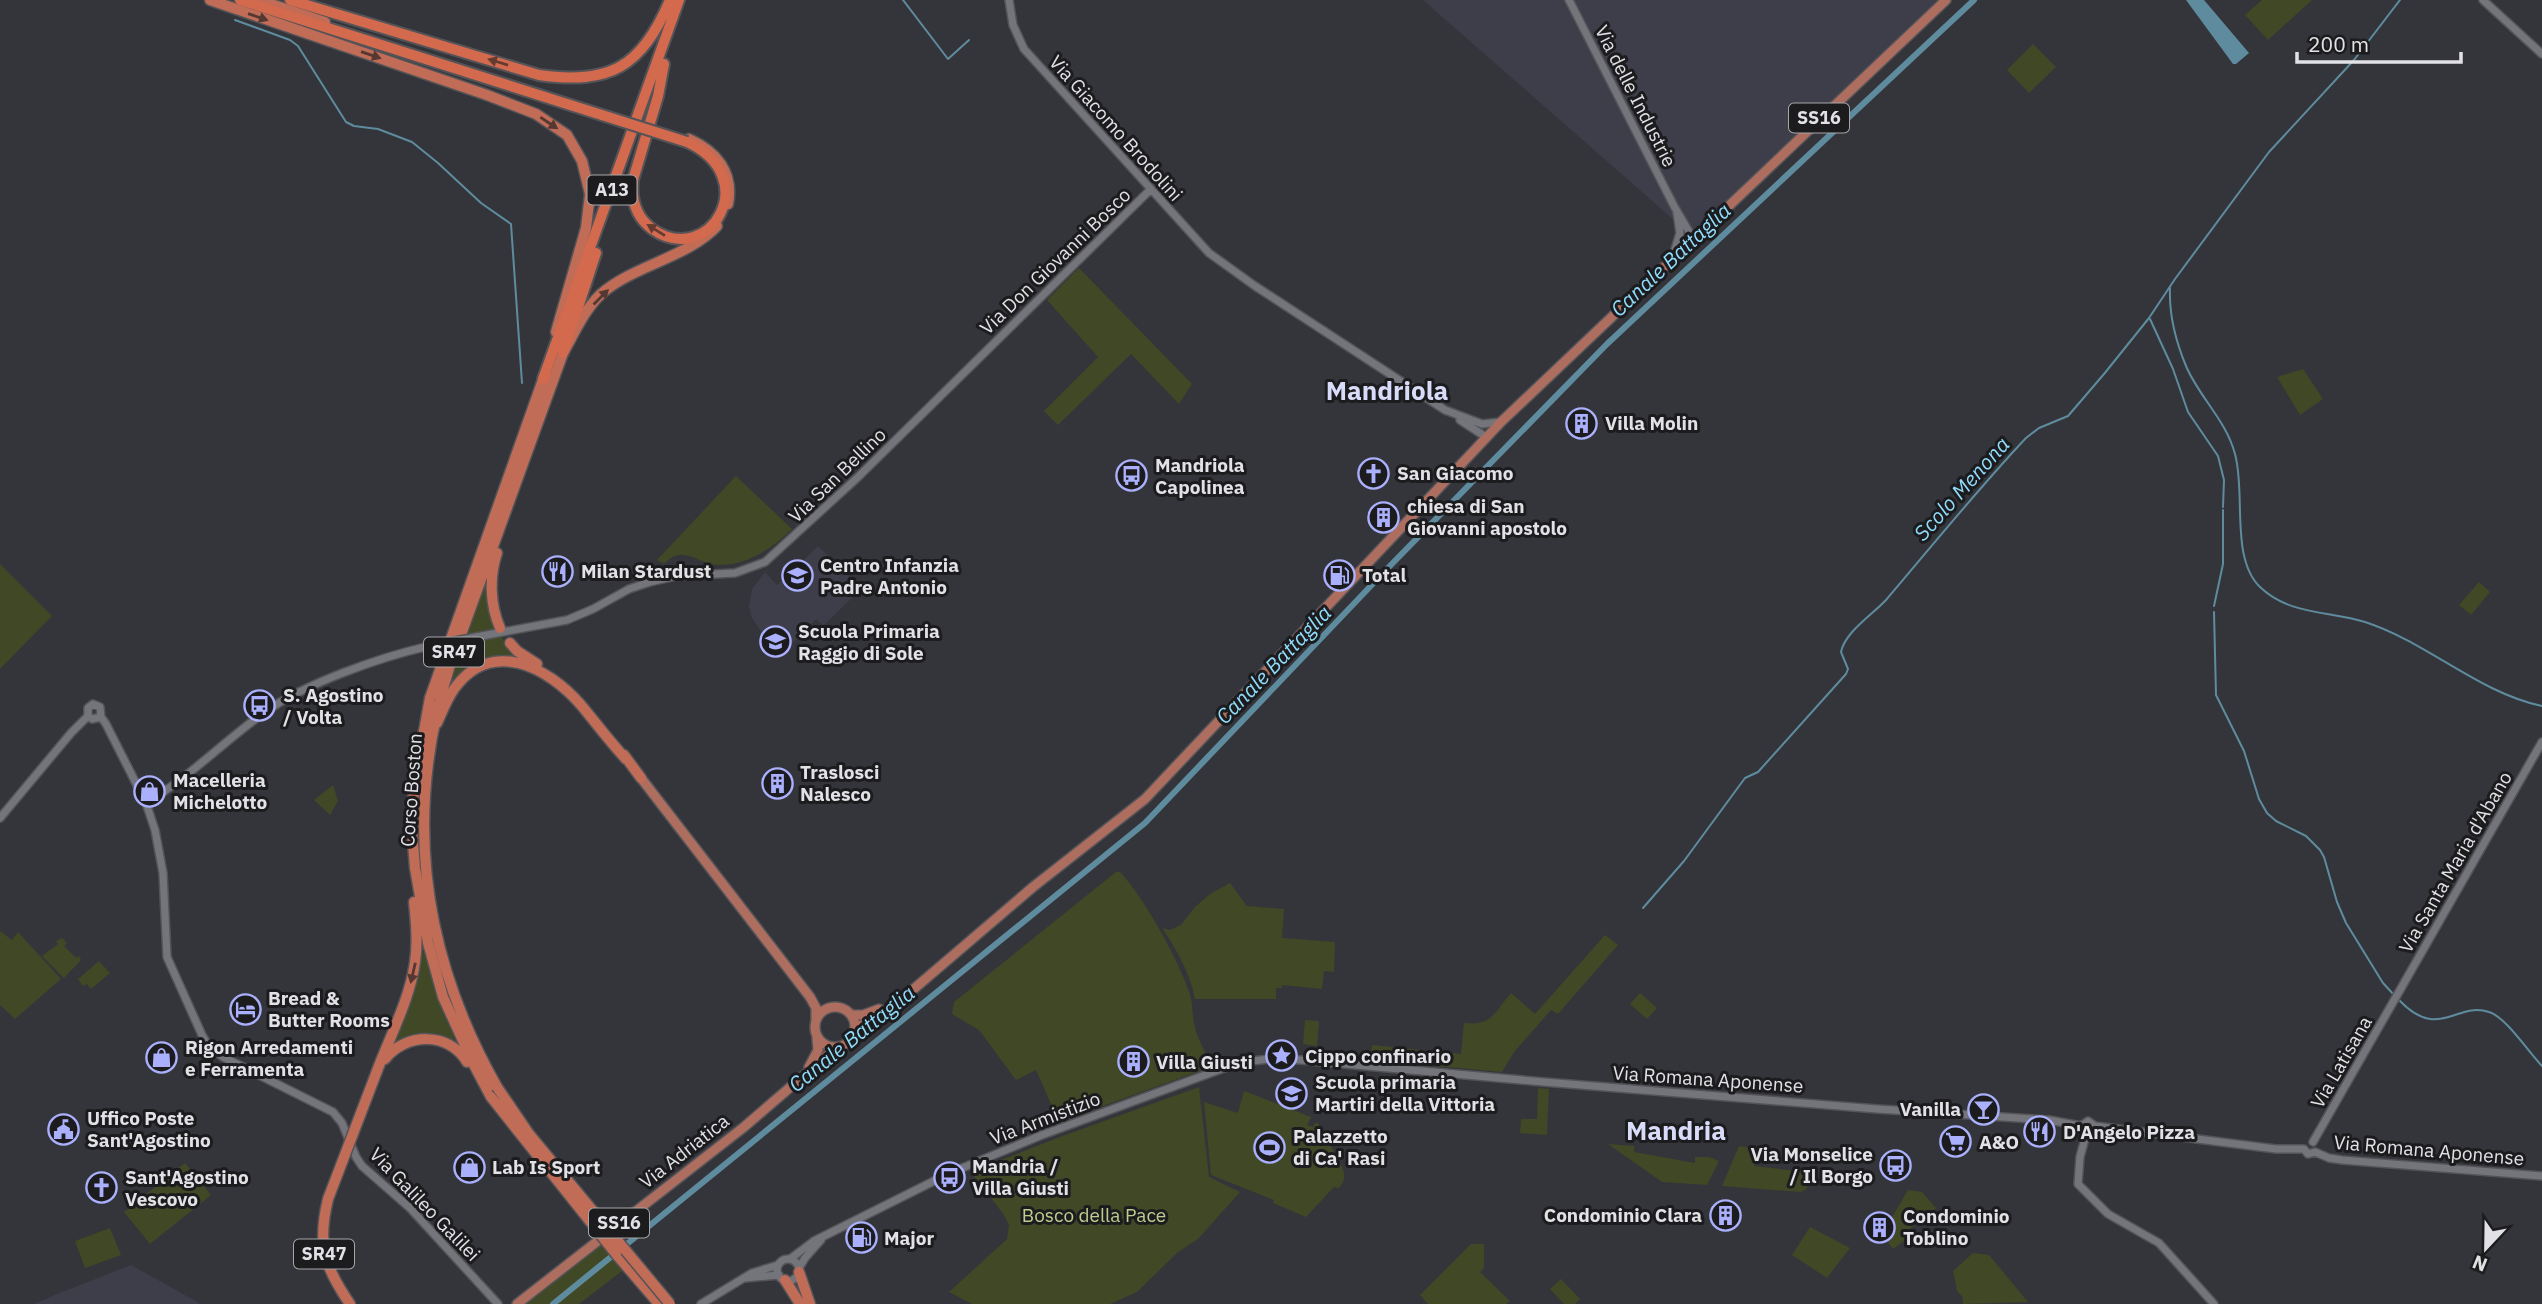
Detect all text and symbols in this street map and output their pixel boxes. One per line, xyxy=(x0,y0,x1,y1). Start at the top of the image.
one-way arrow xyxy=(248,12,269,23)
street label: Via delle Industrie xyxy=(1590,21,1682,171)
scale bar xyxy=(2297,21,2462,65)
text: 200 m xyxy=(2308,30,2369,58)
one-way arrow xyxy=(361,50,382,61)
street label: Via Giacomo Brodolini xyxy=(1044,50,1188,206)
one-way arrow xyxy=(487,57,508,67)
road number: SS16 xyxy=(1789,104,1849,132)
one-way arrow xyxy=(539,116,559,129)
road number: A13 xyxy=(588,176,636,204)
street label: Via Don Giovanni Bosco xyxy=(975,183,1135,339)
water label: Canale Battaglia xyxy=(1604,196,1736,322)
one-way arrow xyxy=(646,224,666,237)
one-way arrow xyxy=(592,289,609,306)
district label: Mandriola xyxy=(1326,373,1449,407)
building icon: Villa Molin xyxy=(1565,406,1599,440)
place label: Villa Molin xyxy=(1605,411,1698,435)
street label: Via San Bellino xyxy=(783,422,891,528)
water label: Scolo Menona xyxy=(1907,430,2015,546)
place label: Mandriola Capolinea xyxy=(1155,453,1245,499)
church icon: San Giacomo xyxy=(1357,456,1391,490)
bus stop icon: Mandriola Capolinea xyxy=(1115,459,1149,493)
place label: San Giacomo xyxy=(1397,461,1514,485)
place label: chiesa di San Giovanni apostolo xyxy=(1407,494,1567,540)
building icon: chiesa di San Giovanni apostolo xyxy=(1367,500,1401,534)
place label: Centro Infanzia Padre Antonio xyxy=(820,553,959,599)
restaurant icon: Milan Stardust xyxy=(541,554,575,588)
fuel station icon: Total xyxy=(1322,558,1356,592)
place label: Milan Stardust xyxy=(581,559,711,583)
school or university icon: Centro Infanzia Padre Antonio xyxy=(780,559,814,593)
place label: Total xyxy=(1362,563,1407,587)
water label: Canale Battaglia xyxy=(1209,599,1337,730)
place label: Scuola Primaria Raggio di Sole xyxy=(798,619,940,665)
school or university icon: Scuola Primaria Raggio di Sole xyxy=(758,625,792,659)
road number: SR47 xyxy=(424,638,484,666)
place label: S. Agostino / Volta xyxy=(283,683,384,729)
bus stop icon: S. Agostino / Volta xyxy=(243,689,277,723)
street label: Corso Boston xyxy=(395,732,427,848)
place label: Traslosci Nalesco xyxy=(800,760,879,806)
building icon: Traslosci Nalesco xyxy=(760,766,794,800)
street label: Via Santa Maria d'Abano xyxy=(2393,767,2517,957)
place label: Macelleria Michelotto xyxy=(173,768,268,814)
shop icon: Macelleria Michelotto xyxy=(133,774,167,808)
one-way arrow xyxy=(407,962,418,984)
water label: Canale Battaglia xyxy=(782,979,920,1098)
place label: Bread & Butter Rooms xyxy=(268,986,390,1032)
hotel icon: Bread & Butter Rooms xyxy=(228,992,262,1026)
street label: Via Latisana xyxy=(2305,1012,2377,1112)
place label: Rigon Arredamenti e Ferramenta xyxy=(185,1035,353,1081)
place icon: Cippo confinario xyxy=(1265,1039,1299,1073)
shop icon: Rigon Arredamenti e Ferramenta xyxy=(145,1041,179,1075)
place label: Cippo confinario xyxy=(1305,1044,1451,1068)
building icon: Villa Giusti xyxy=(1116,1045,1150,1079)
place label: Villa Giusti xyxy=(1156,1050,1253,1074)
street label: Via Romana Aponense xyxy=(1612,1060,1804,1098)
place label: Scuola primaria Martiri della Vittoria xyxy=(1315,1070,1495,1116)
school or university icon: Scuola primaria Martiri della Vittoria xyxy=(1275,1076,1309,1110)
street label: Via Armistizio xyxy=(986,1086,1104,1150)
bar icon: Vanilla xyxy=(1967,1092,2001,1126)
place label: Vanilla xyxy=(1900,1097,1961,1121)
place label: Uffico Poste Sant'Agostino xyxy=(87,1106,211,1152)
street label: Via Adriatica xyxy=(634,1109,734,1193)
public building icon: Uffico Poste Sant'Agostino xyxy=(47,1112,81,1146)
district label: Mandria xyxy=(1626,1113,1726,1147)
restaurant icon: D'Angelo Pizza xyxy=(2023,1115,2057,1149)
place label: D'Angelo Pizza xyxy=(2063,1120,2195,1144)
place label: Palazzetto di Ca' Rasi xyxy=(1293,1124,1388,1170)
supermarket icon: A&O xyxy=(1939,1125,1973,1159)
sports icon: Palazzetto di Ca' Rasi xyxy=(1253,1130,1287,1164)
place label: A&O xyxy=(1979,1130,2019,1154)
street label: Via Romana Aponense xyxy=(2333,1130,2525,1170)
street label: Via Galileo Galilei xyxy=(365,1142,485,1266)
place label: Via Monselice / Il Borgo xyxy=(1750,1142,1873,1188)
bus stop icon: Via Monselice / Il Borgo xyxy=(1879,1148,1913,1182)
shop icon: Lab Is Sport xyxy=(452,1150,486,1184)
place label: Mandria / Villa Giusti xyxy=(972,1154,1069,1200)
place label: Lab Is Sport xyxy=(492,1155,600,1179)
bus stop icon: Mandria / Villa Giusti xyxy=(932,1160,966,1194)
place label: Sant'Agostino Vescovo xyxy=(125,1165,249,1211)
church icon: Sant'Agostino Vescovo xyxy=(85,1171,119,1205)
building icon: Condominio Clara xyxy=(1708,1198,1742,1232)
park label: Bosco della Pace xyxy=(1022,1203,1166,1227)
place label: Condominio Clara xyxy=(1544,1203,1702,1227)
place label: Condominio Toblino xyxy=(1903,1204,2010,1250)
road number: SS16 xyxy=(589,1208,649,1238)
building icon: Condominio Toblino xyxy=(1863,1210,1897,1244)
north arrow xyxy=(2451,1213,2521,1283)
fuel station icon: Major xyxy=(844,1221,878,1255)
place label: Major xyxy=(884,1226,935,1250)
road number: SR47 xyxy=(294,1240,354,1268)
text: N xyxy=(2469,1250,2491,1277)

